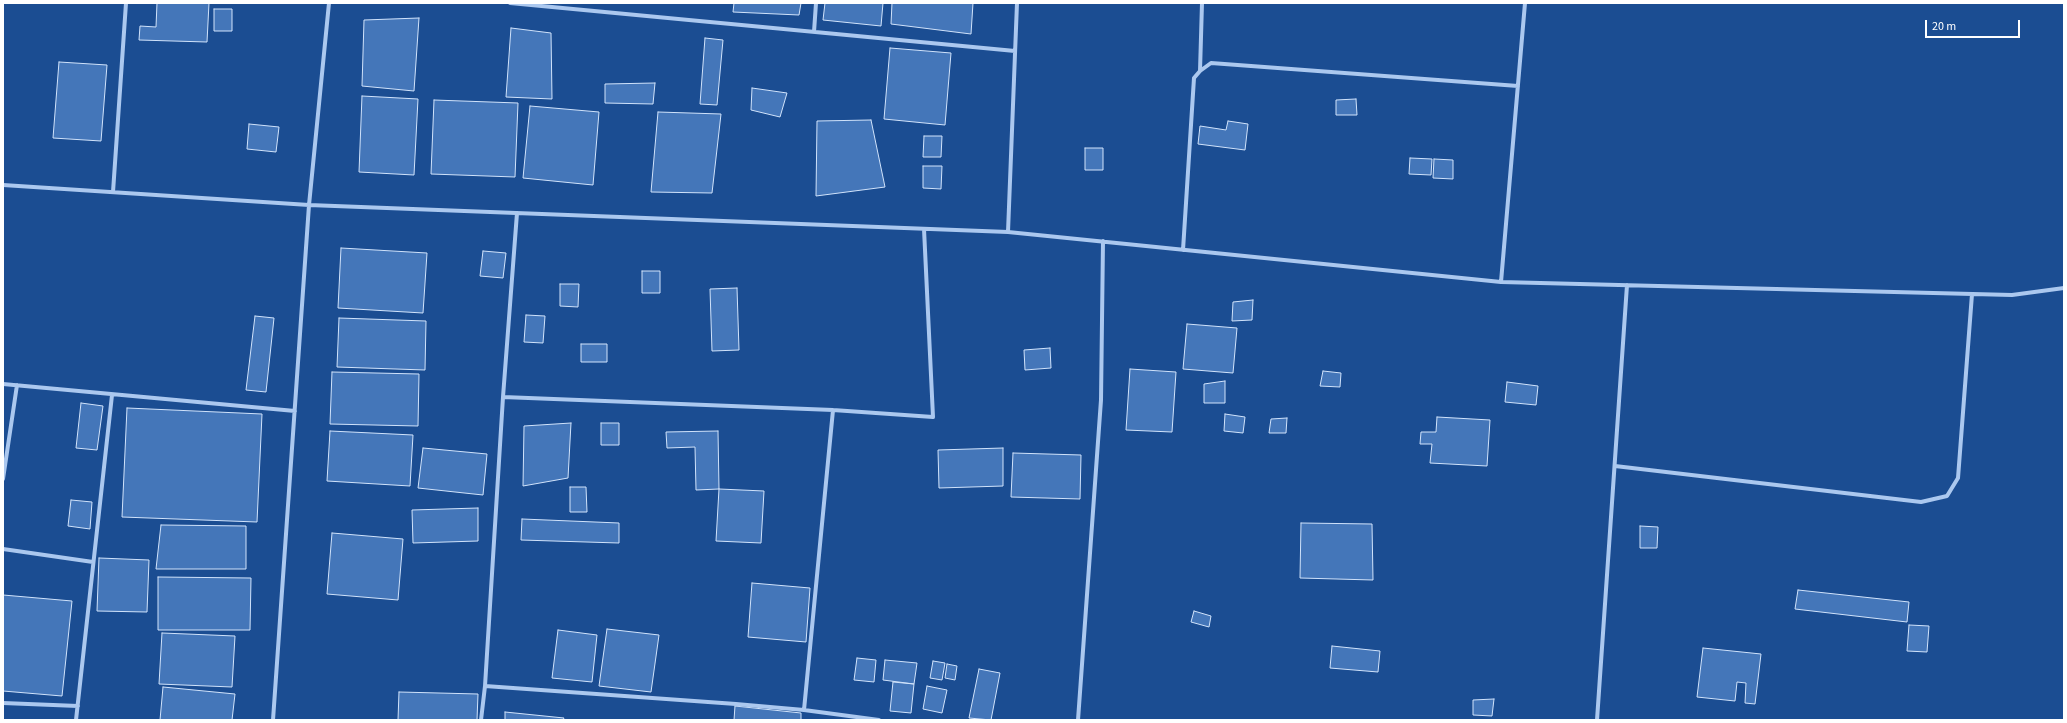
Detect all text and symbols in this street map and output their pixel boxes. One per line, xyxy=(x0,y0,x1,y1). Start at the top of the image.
scale bar xyxy=(1927,12,2022,38)
text: 20 m xyxy=(1932,18,1956,35)

